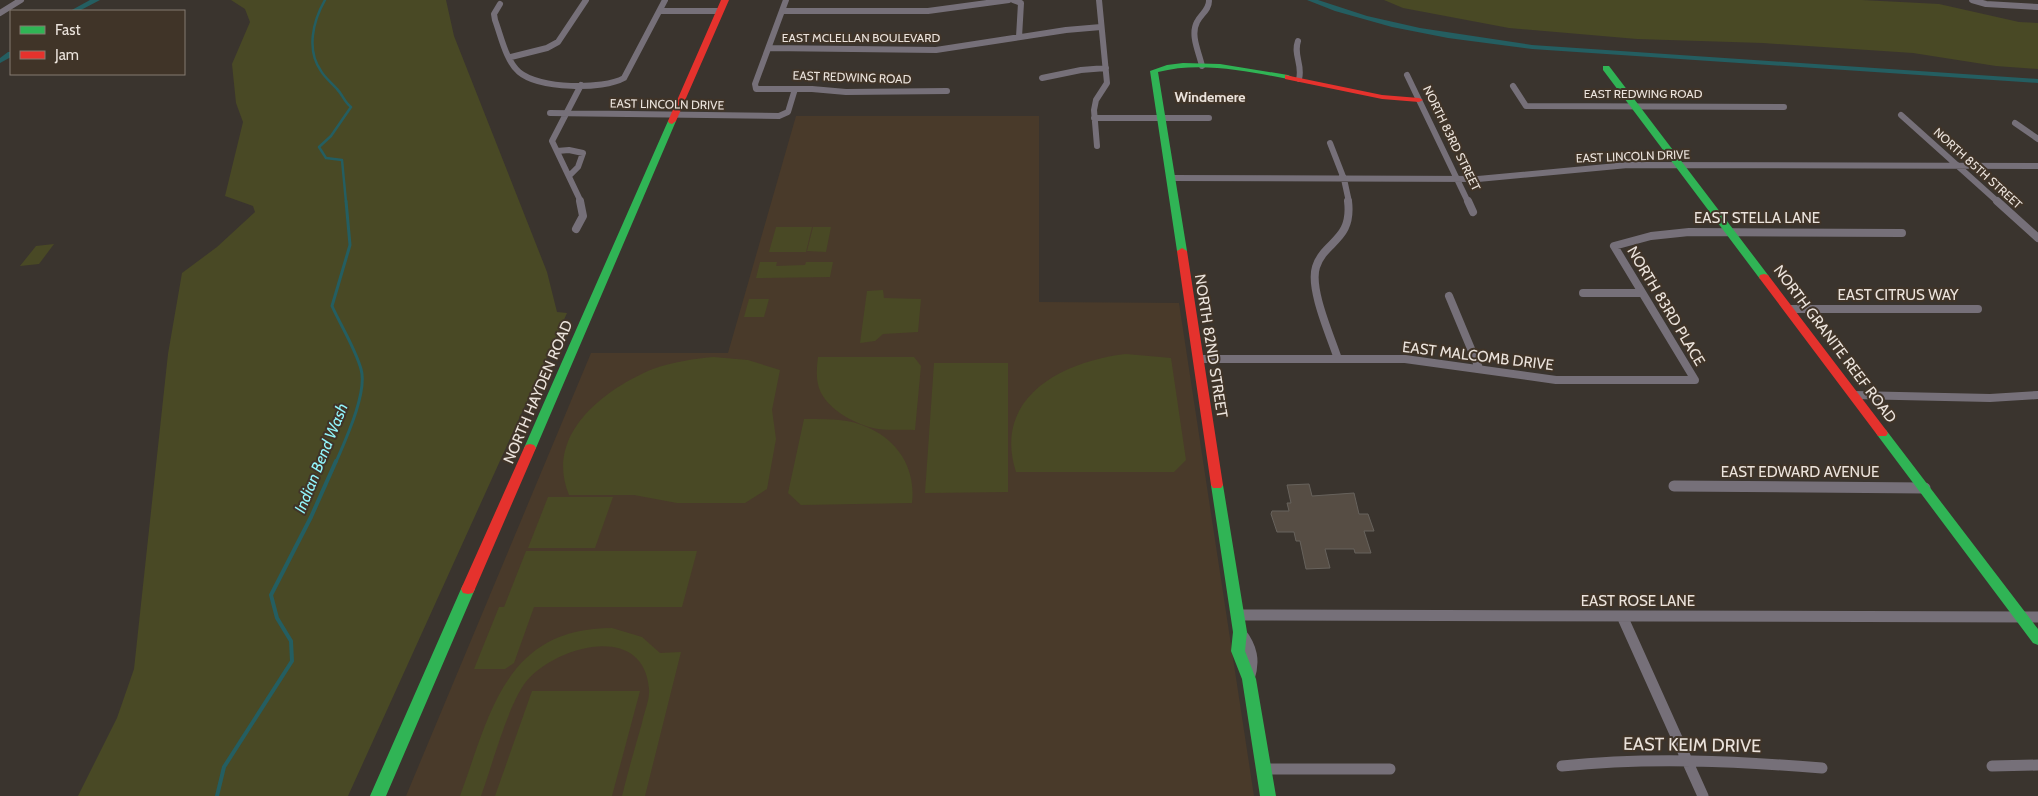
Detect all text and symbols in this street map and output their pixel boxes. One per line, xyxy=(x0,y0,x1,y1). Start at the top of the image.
legend xyxy=(10,10,185,75)
text: Fast xyxy=(55,21,80,39)
street label: EAST MCLELLAN BOULEVARD xyxy=(782,30,940,45)
text: Jam xyxy=(54,46,79,64)
street label: EAST REDWING ROAD xyxy=(792,67,912,87)
street label: NORTH 83RD STREET xyxy=(1420,83,1484,194)
street label: EAST REDWING ROAD xyxy=(1584,86,1703,101)
district label: Windemere xyxy=(1175,88,1245,106)
street label: EAST LINCOLN DRIVE xyxy=(610,96,725,113)
street label: NORTH 85TH STREET xyxy=(1931,124,2026,212)
street label: EAST LINCOLN DRIVE xyxy=(1576,146,1691,165)
street label: EAST STELLA LANE xyxy=(1694,209,1820,227)
street label: NORTH 83RD PLACE xyxy=(1623,243,1709,369)
street label: NORTH GRANITE REEF ROAD xyxy=(1770,262,1900,426)
street label: NORTH 82ND STREET xyxy=(1191,273,1231,419)
street label: EAST CITRUS WAY xyxy=(1837,286,1959,304)
street label: NORTH HAYDEN ROAD xyxy=(500,318,576,466)
street label: EAST MALCOMB DRIVE xyxy=(1401,338,1555,374)
water label: Indian Bend Wash xyxy=(290,400,352,516)
street label: EAST EDWARD AVENUE xyxy=(1721,463,1879,481)
street label: EAST ROSE LANE xyxy=(1581,592,1695,610)
street label: EAST KEIM DRIVE xyxy=(1623,733,1761,757)

